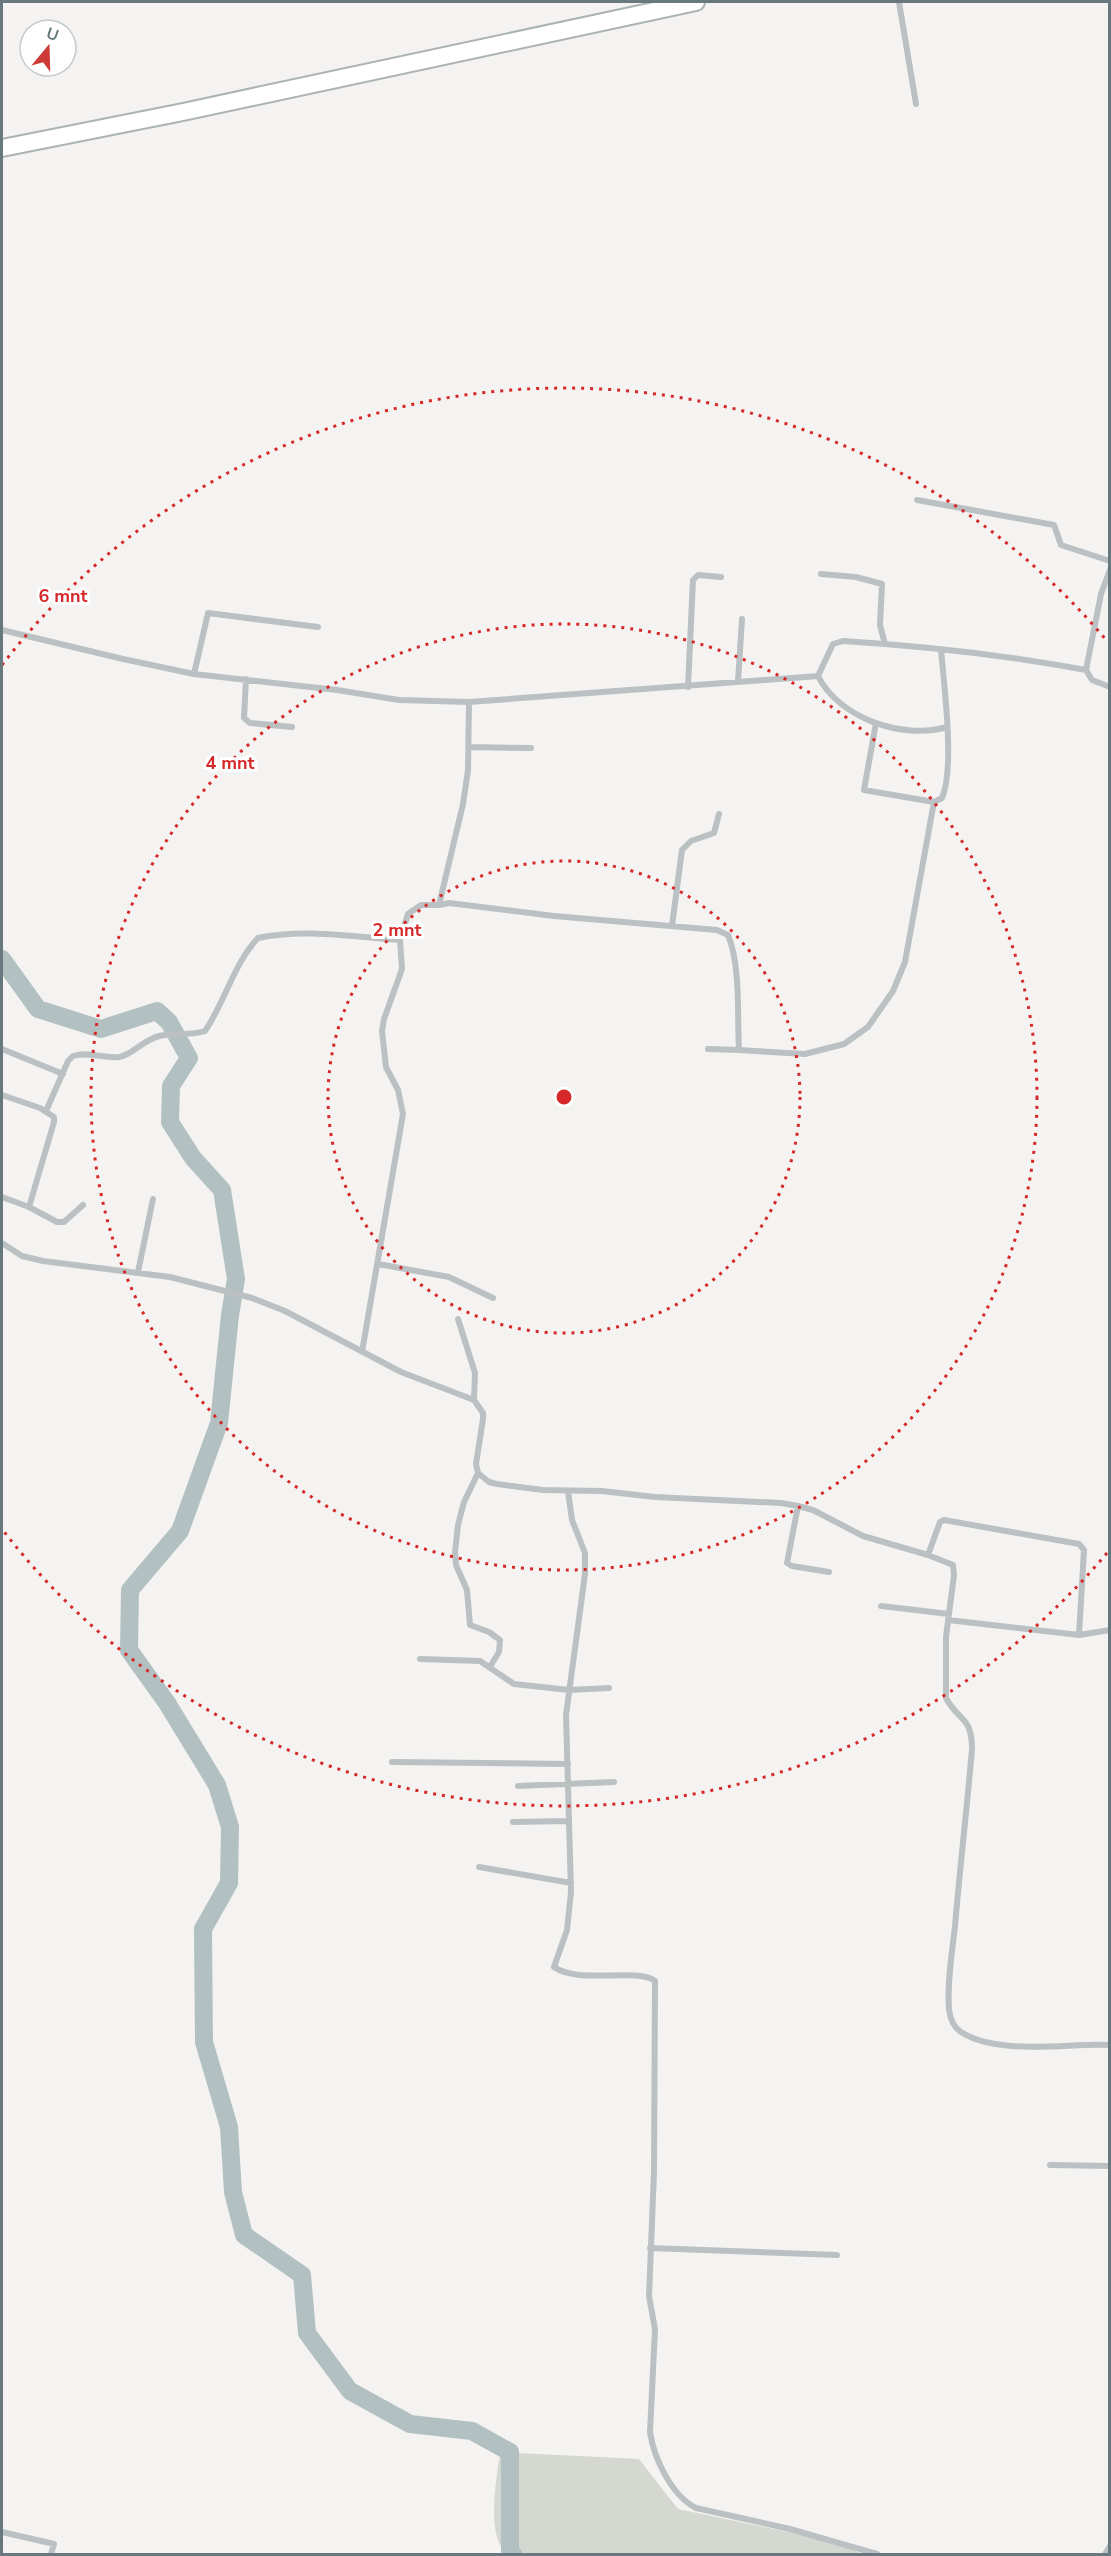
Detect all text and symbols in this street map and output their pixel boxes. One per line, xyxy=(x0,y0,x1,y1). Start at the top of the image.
north arrow xyxy=(18,18,78,78)
text: U xyxy=(43,22,62,47)
text: 6 mnt xyxy=(39,584,88,608)
text: 4 mnt xyxy=(206,751,255,775)
text: 2 mnt xyxy=(373,918,422,942)
centre of rings xyxy=(554,1087,574,1107)

